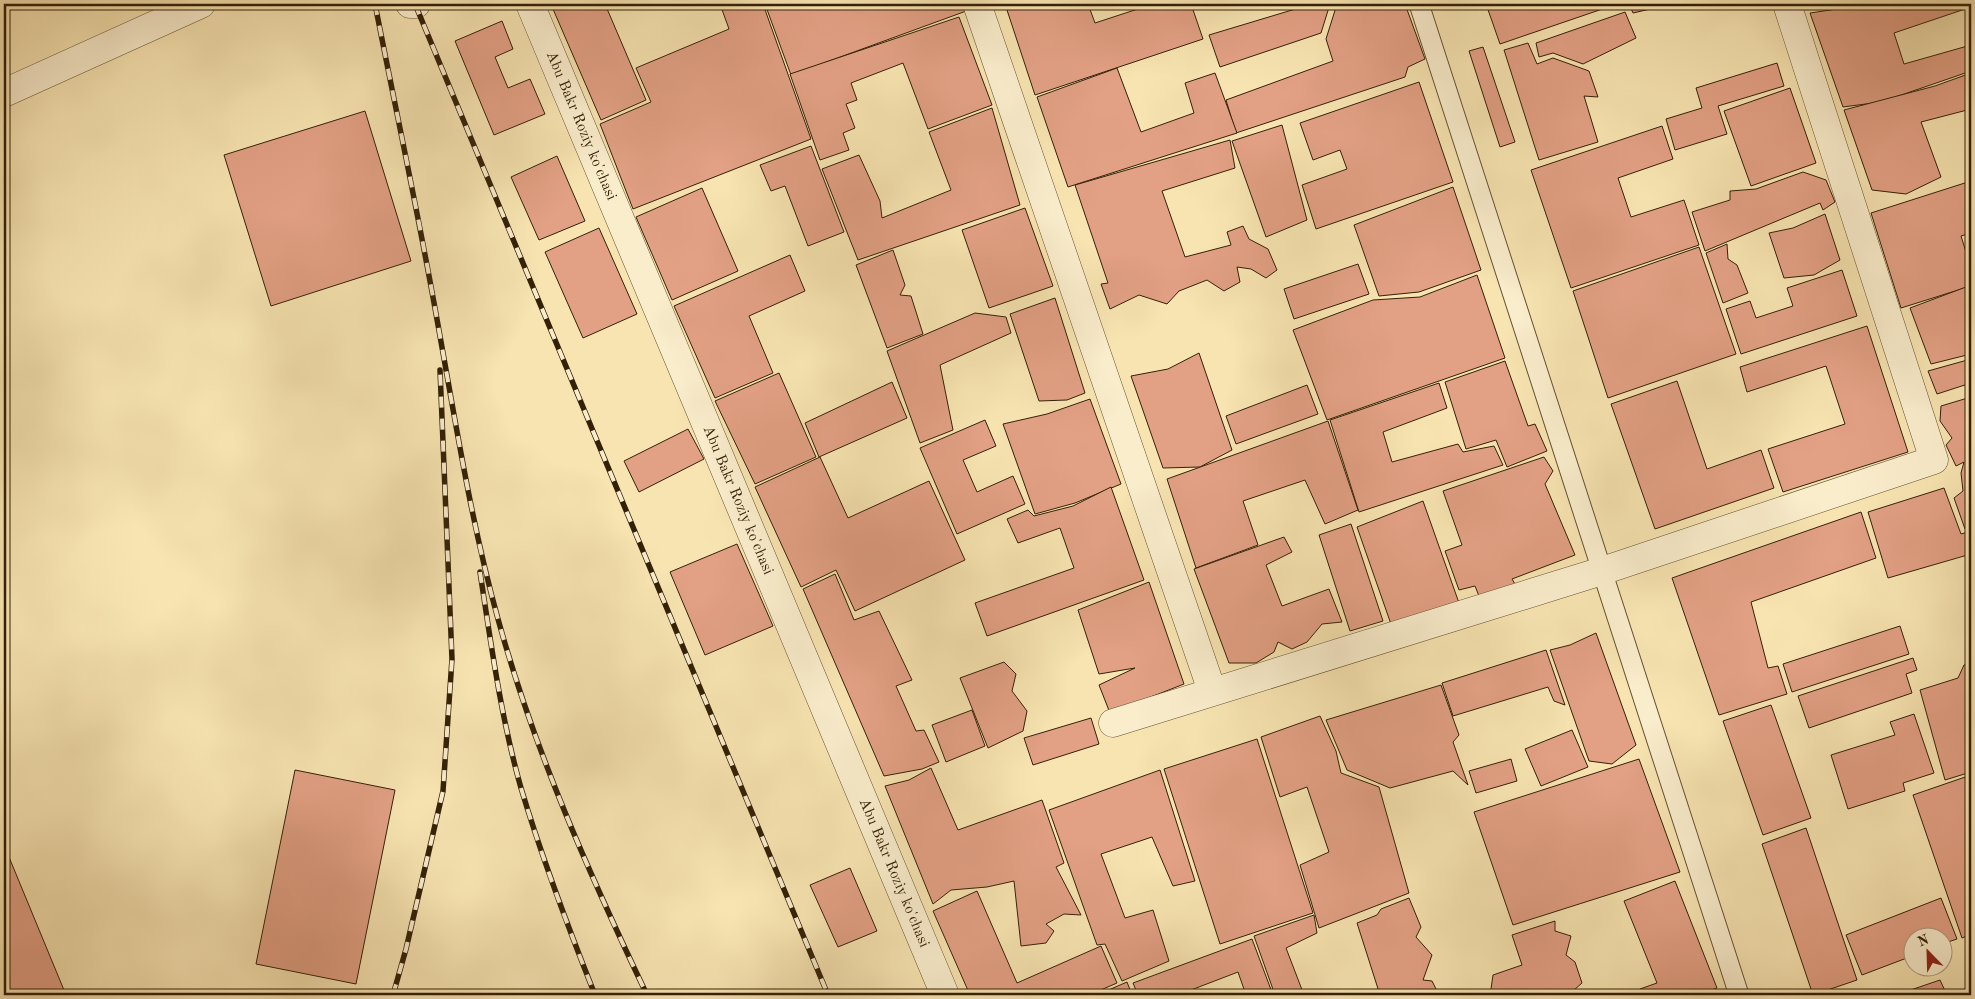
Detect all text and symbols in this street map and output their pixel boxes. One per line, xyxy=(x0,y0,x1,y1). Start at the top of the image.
street label: Abu Bakr Roziy ko'chasi xyxy=(543,49,619,202)
street label: Abu Bakr Roziy ko'chasi xyxy=(700,424,776,577)
street label: Abu Bakr Roziy ko'chasi xyxy=(856,796,932,950)
north arrow xyxy=(1902,926,1952,976)
text: N xyxy=(1916,932,1931,949)

